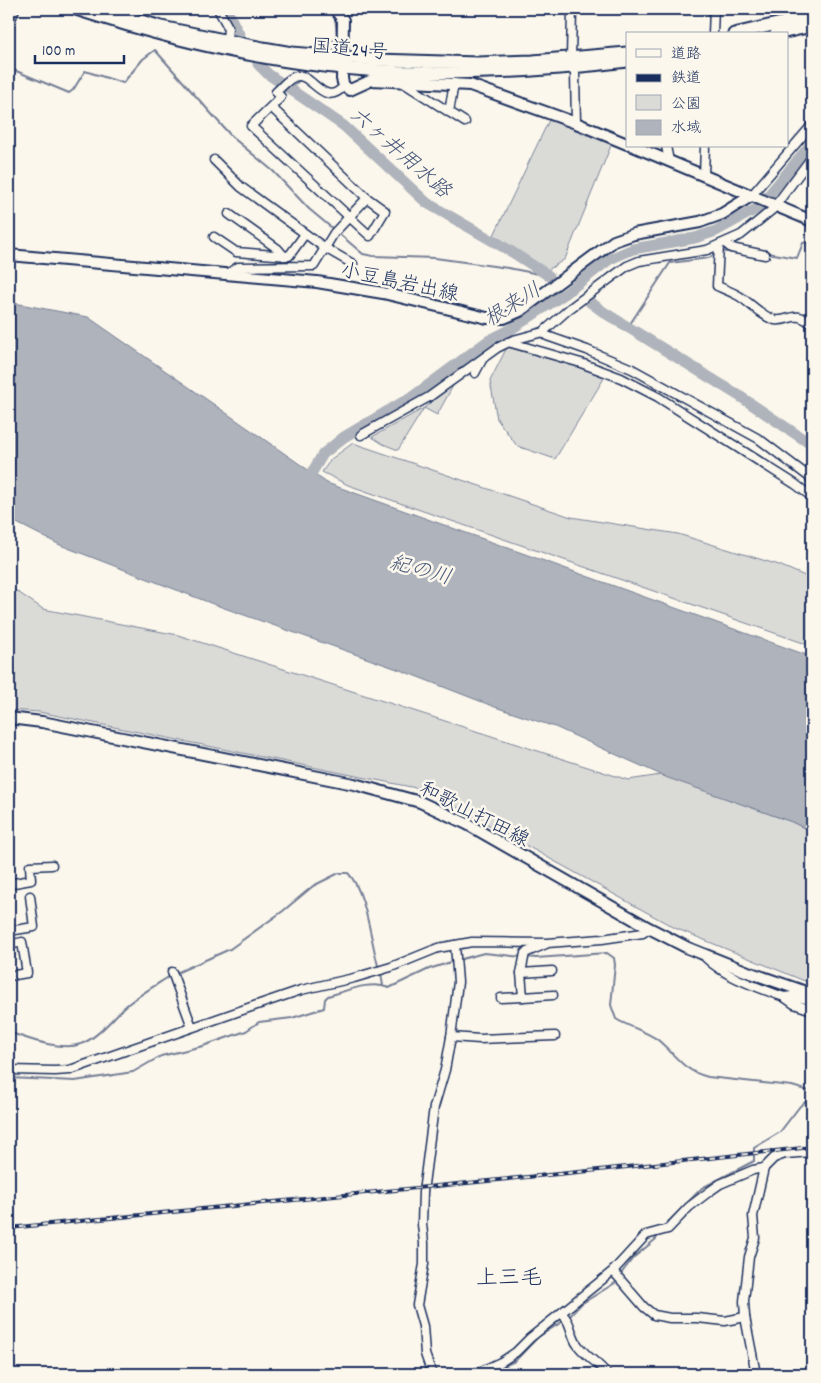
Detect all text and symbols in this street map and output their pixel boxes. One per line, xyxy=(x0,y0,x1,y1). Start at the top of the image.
scale bar xyxy=(35,32,124,64)
legend xyxy=(626,32,788,148)
street label: 国道24号 xyxy=(310,34,389,68)
text: 100 m xyxy=(42,41,75,63)
text: 道路 xyxy=(671,44,701,66)
text: 鉄道 xyxy=(671,68,701,90)
text: 公園 xyxy=(671,94,701,116)
water label: 六ヶ井用水路 xyxy=(342,102,457,208)
text: 水域 xyxy=(671,118,701,140)
street label: 小豆島岩出線 xyxy=(338,258,461,310)
water label: 根来川 xyxy=(479,277,548,336)
water label: 紀の川 xyxy=(386,549,455,595)
street label: 和歌山打田線 xyxy=(414,776,533,855)
district label: 上三毛 xyxy=(476,1264,542,1295)

